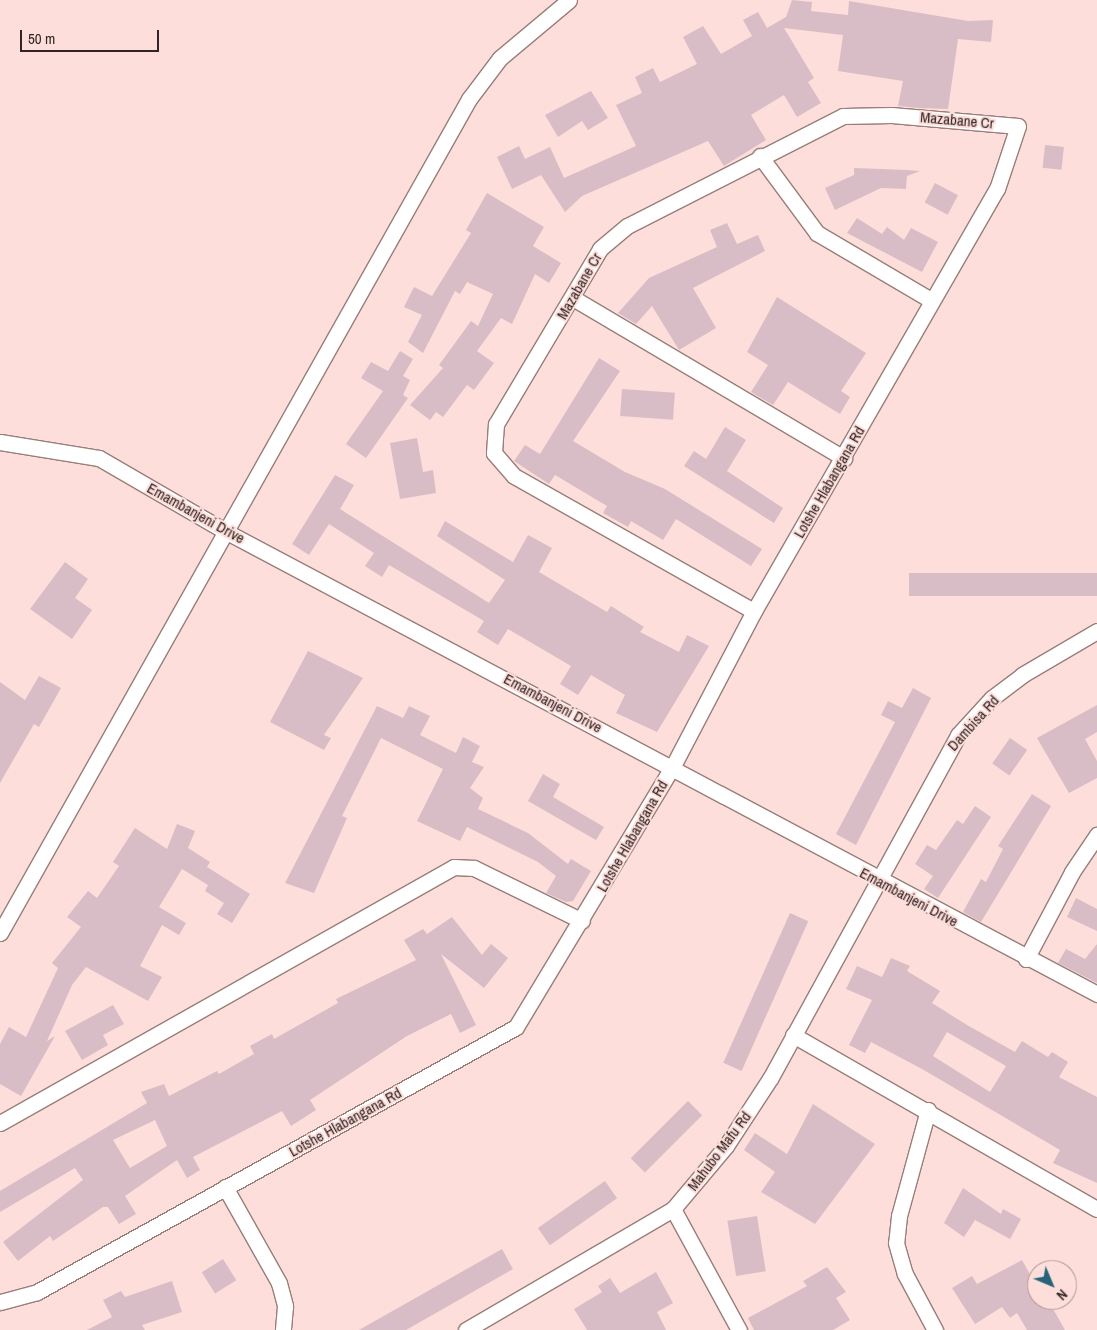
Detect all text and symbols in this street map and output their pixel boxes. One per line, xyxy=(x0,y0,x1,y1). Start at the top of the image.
scale bar xyxy=(22,20,161,52)
text: 50 m xyxy=(28,28,55,49)
street label: Mazabane Cr xyxy=(919,108,995,132)
street label: Mazabane Cr xyxy=(553,250,605,322)
street label: Lotshe Hlabangana Rd xyxy=(790,423,868,541)
street label: Emambanjeni Drive xyxy=(144,479,248,547)
street label: Emambanjeni Drive xyxy=(501,670,605,736)
street label: Dambisa Rd xyxy=(943,692,1003,754)
street label: Lotshe Hlabangana Rd xyxy=(593,777,671,895)
street label: Emambanjeni Drive xyxy=(857,864,961,930)
street label: Lotshe Hlabangana Rd xyxy=(286,1084,404,1160)
street label: Mahubo Mafu Rd xyxy=(683,1108,755,1194)
north arrow xyxy=(1027,1260,1077,1310)
text: N xyxy=(1053,1286,1071,1304)

